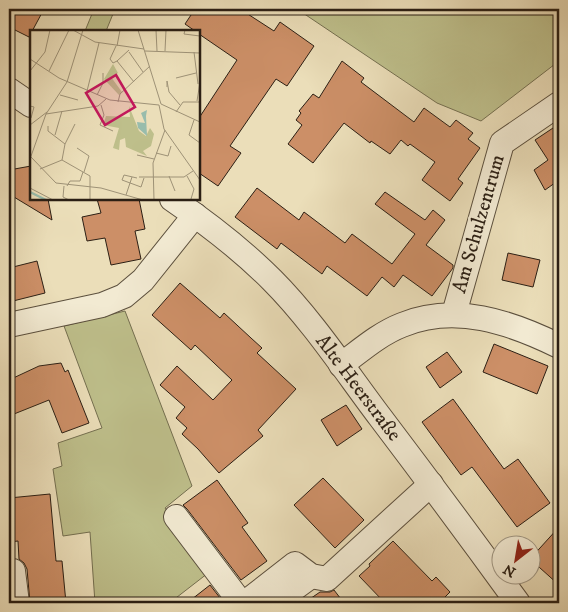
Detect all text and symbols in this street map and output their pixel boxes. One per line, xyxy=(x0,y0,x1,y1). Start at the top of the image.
inset map xyxy=(30,30,200,200)
street label: Am Schulzentrum xyxy=(447,152,511,296)
street label: Alte Heerstraße xyxy=(310,330,406,446)
north arrow xyxy=(490,534,540,584)
text: N xyxy=(500,559,519,581)

